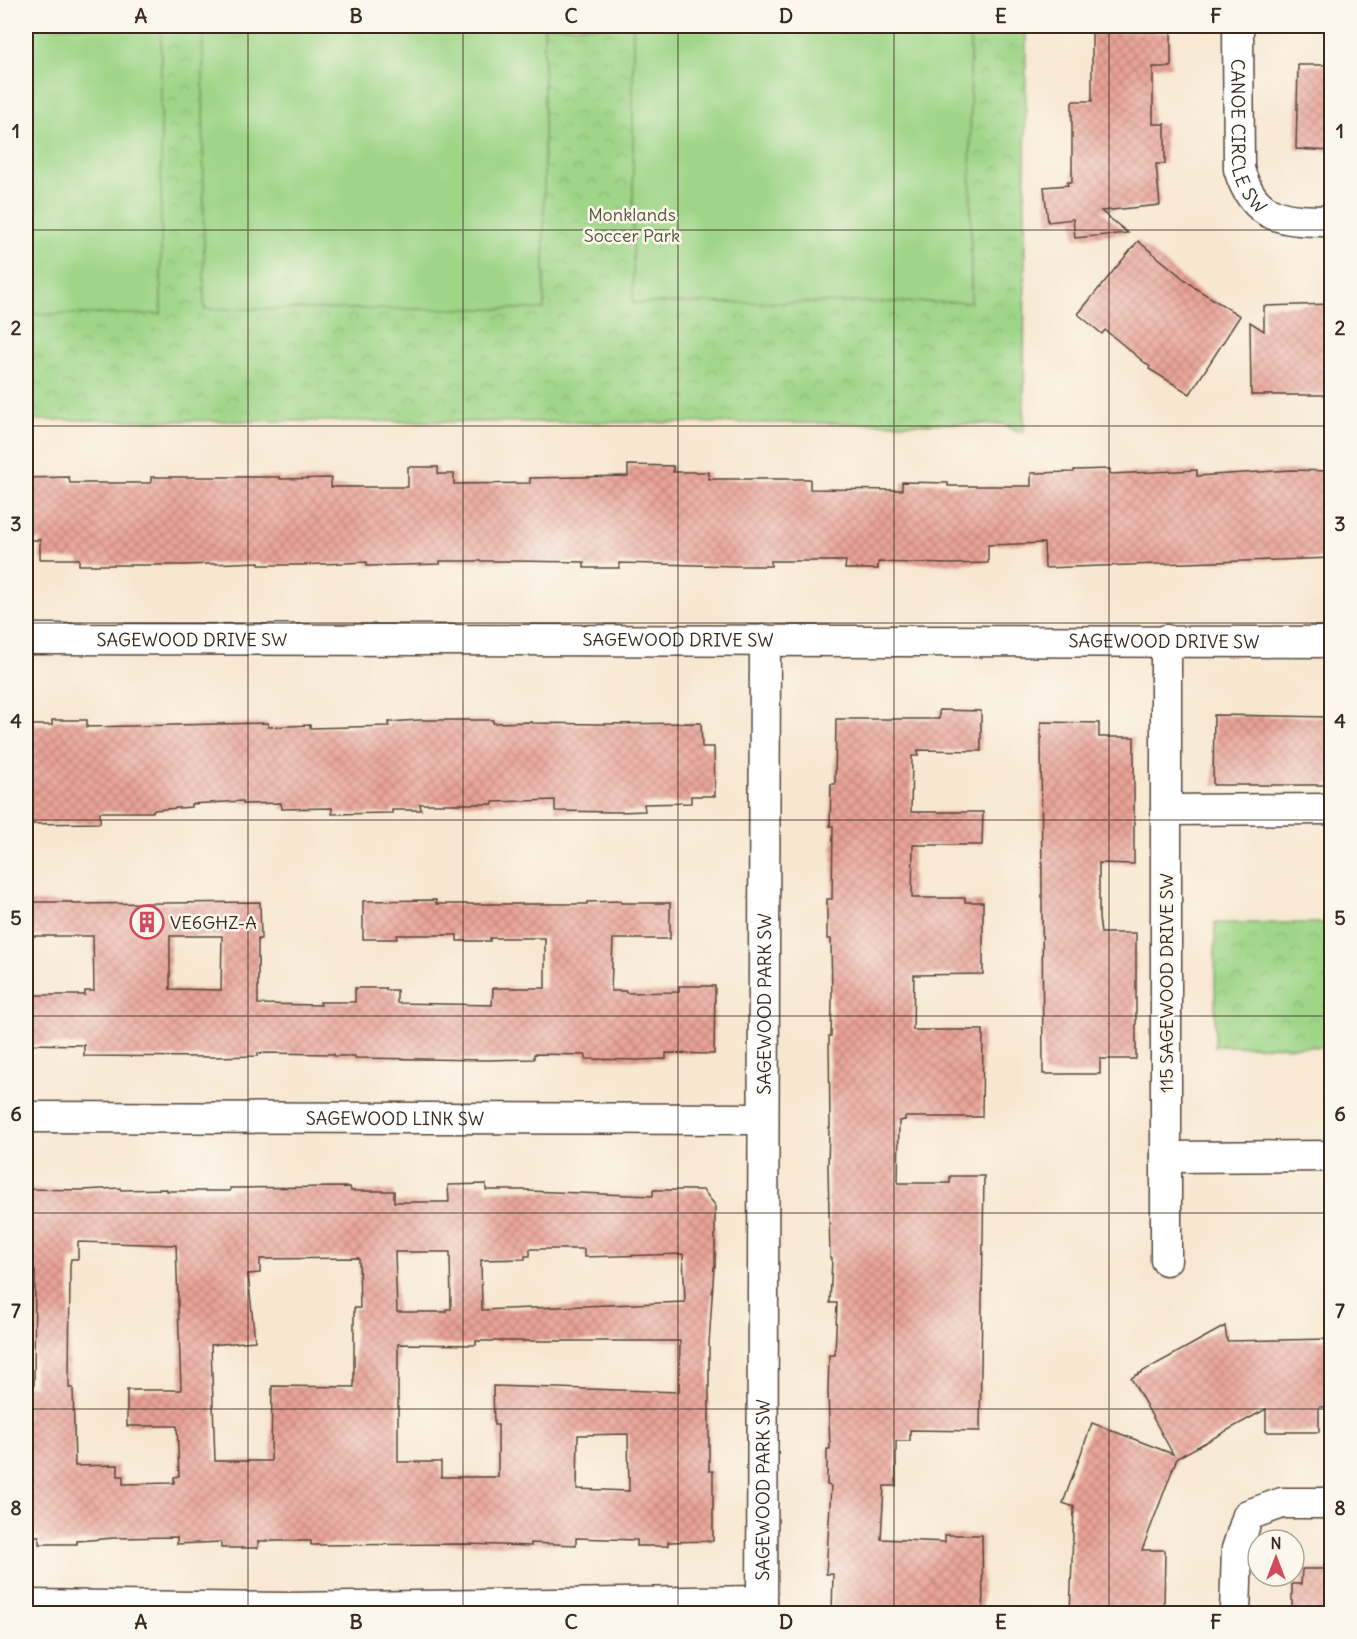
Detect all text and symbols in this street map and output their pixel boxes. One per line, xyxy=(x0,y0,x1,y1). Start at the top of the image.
text: A xyxy=(135,3,148,28)
text: B xyxy=(349,3,363,28)
text: C xyxy=(564,3,578,28)
text: D xyxy=(779,3,793,28)
text: E xyxy=(995,3,1007,28)
text: F xyxy=(1210,3,1222,28)
street label: CANOE CIRCLE SW xyxy=(1227,59,1272,218)
text: 1 xyxy=(12,118,20,143)
text: 1 xyxy=(1336,118,1344,143)
park label: Monklands Soccer Park xyxy=(584,203,680,247)
text: 2 xyxy=(11,315,22,340)
text: 2 xyxy=(1335,315,1346,340)
text: 3 xyxy=(10,511,22,536)
text: 3 xyxy=(1334,511,1346,536)
street label: SAGEWOOD DRIVE SW xyxy=(96,628,288,651)
street label: SAGEWOOD DRIVE SW xyxy=(582,628,774,651)
street label: SAGEWOOD DRIVE SW xyxy=(1068,629,1260,653)
text: 4 xyxy=(10,708,22,733)
text: 4 xyxy=(1334,708,1346,733)
street label: 115 SAGEWOOD DRIVE SW xyxy=(1155,873,1178,1093)
building icon: VE6GHZ-A xyxy=(129,904,165,940)
text: 5 xyxy=(10,905,22,930)
text: 5 xyxy=(1334,905,1346,930)
place label: VE6GHZ-A xyxy=(170,911,257,934)
street label: SAGEWOOD PARK SW xyxy=(752,913,776,1095)
text: 6 xyxy=(10,1101,22,1126)
text: 6 xyxy=(1334,1101,1346,1126)
street label: SAGEWOOD LINK SW xyxy=(306,1106,484,1130)
text: 7 xyxy=(11,1298,21,1323)
text: 7 xyxy=(1335,1298,1345,1323)
street label: SAGEWOOD PARK SW xyxy=(751,1399,774,1581)
text: 8 xyxy=(10,1495,22,1520)
text: 8 xyxy=(1334,1495,1346,1520)
north arrow xyxy=(1246,1528,1306,1588)
text: N xyxy=(1270,1533,1282,1553)
text: A xyxy=(135,1609,148,1634)
text: B xyxy=(349,1609,363,1634)
text: C xyxy=(564,1609,578,1634)
text: D xyxy=(779,1609,793,1634)
text: E xyxy=(995,1609,1007,1634)
text: F xyxy=(1210,1609,1222,1634)

